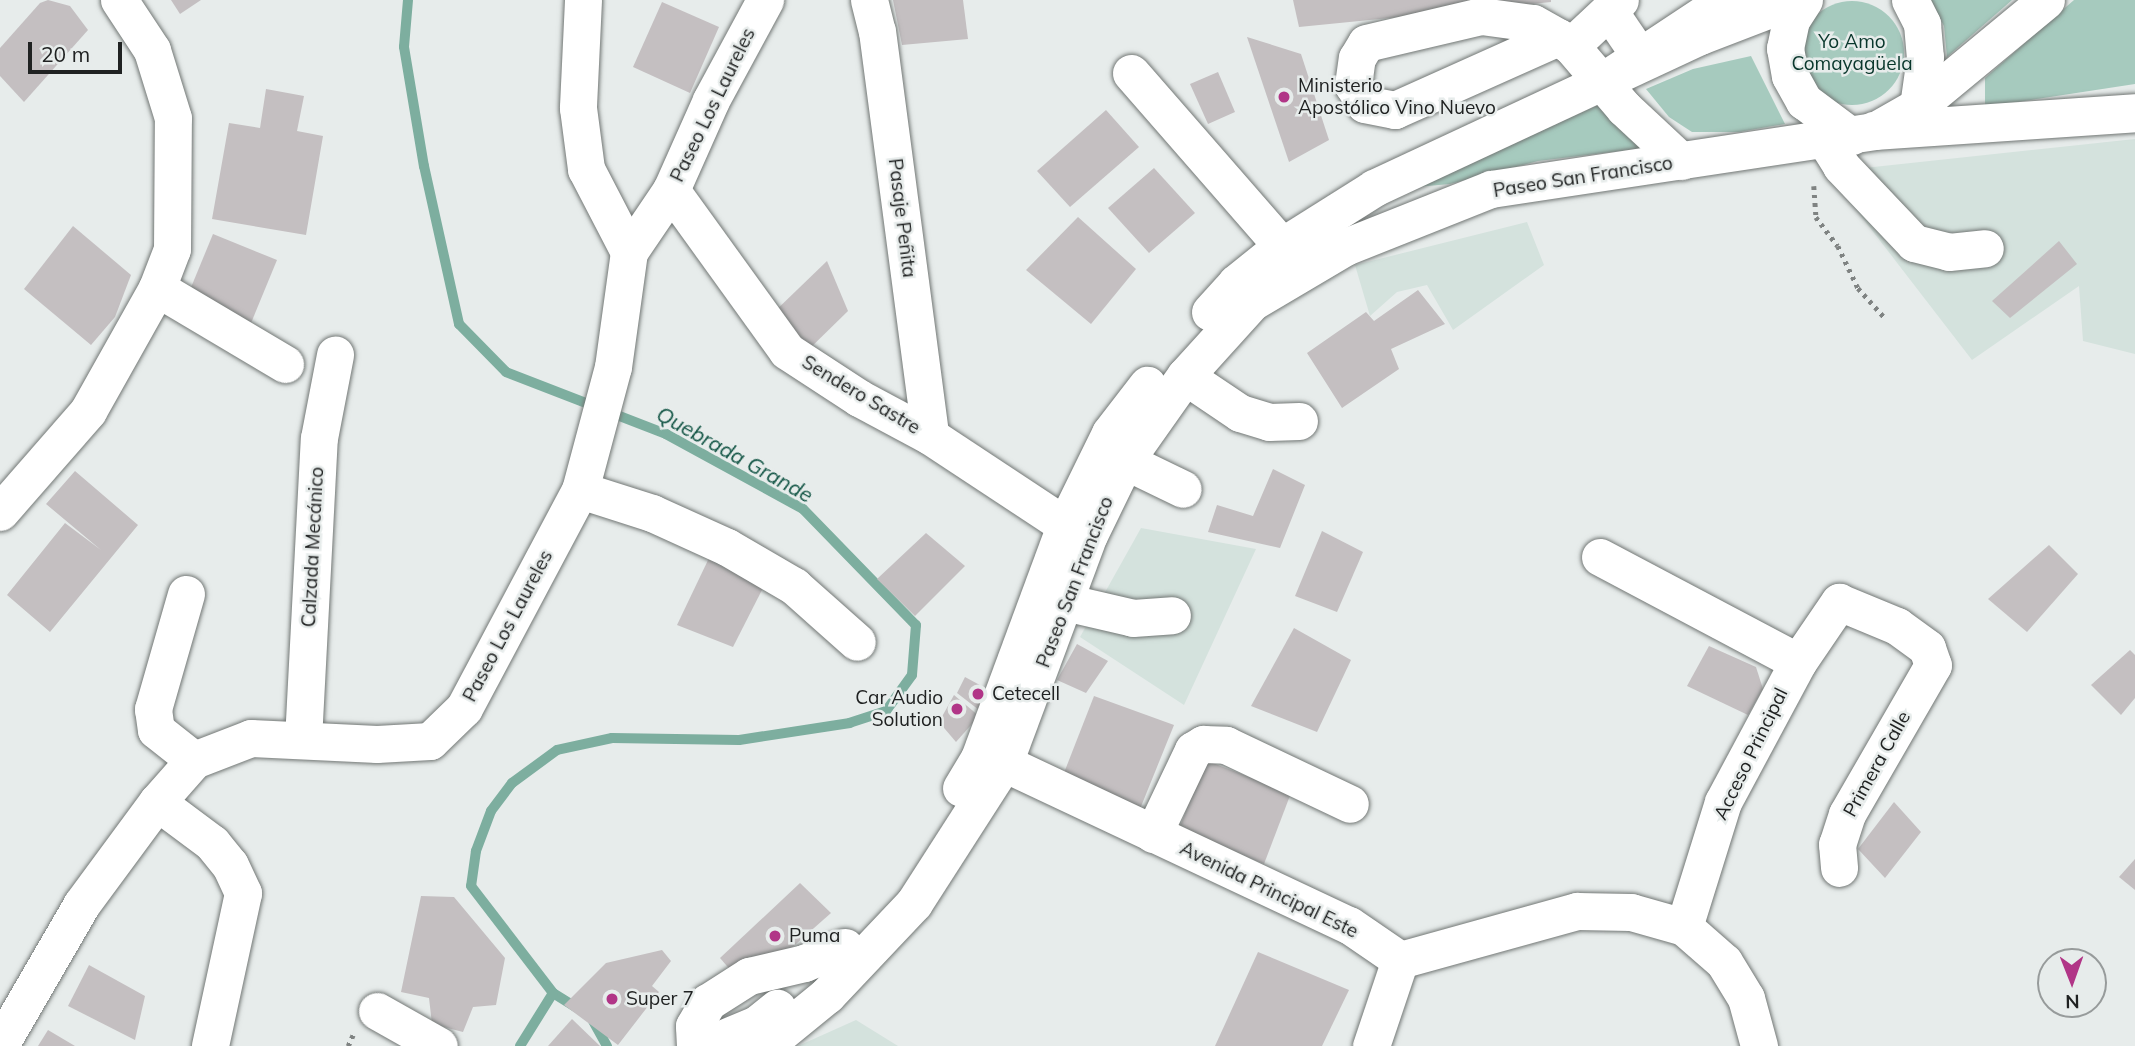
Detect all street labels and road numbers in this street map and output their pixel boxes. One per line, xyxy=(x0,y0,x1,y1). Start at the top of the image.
street label: Paseo Los Laureles xyxy=(666,24,760,186)
street label: Paseo San Francisco xyxy=(1492,152,1674,202)
street label: Pasaje Peñita xyxy=(883,157,921,279)
street label: Sendero Sastre xyxy=(798,351,924,439)
street label: Calzada Mecánico xyxy=(297,466,329,628)
street label: Paseo San Francisco xyxy=(1032,493,1118,671)
street label: Paseo Los Laureles xyxy=(458,546,558,706)
street label: Acceso Principal xyxy=(1709,684,1793,824)
street label: Primera Calle xyxy=(1839,707,1915,821)
street label: Avenida Principal Este xyxy=(1176,837,1362,943)

